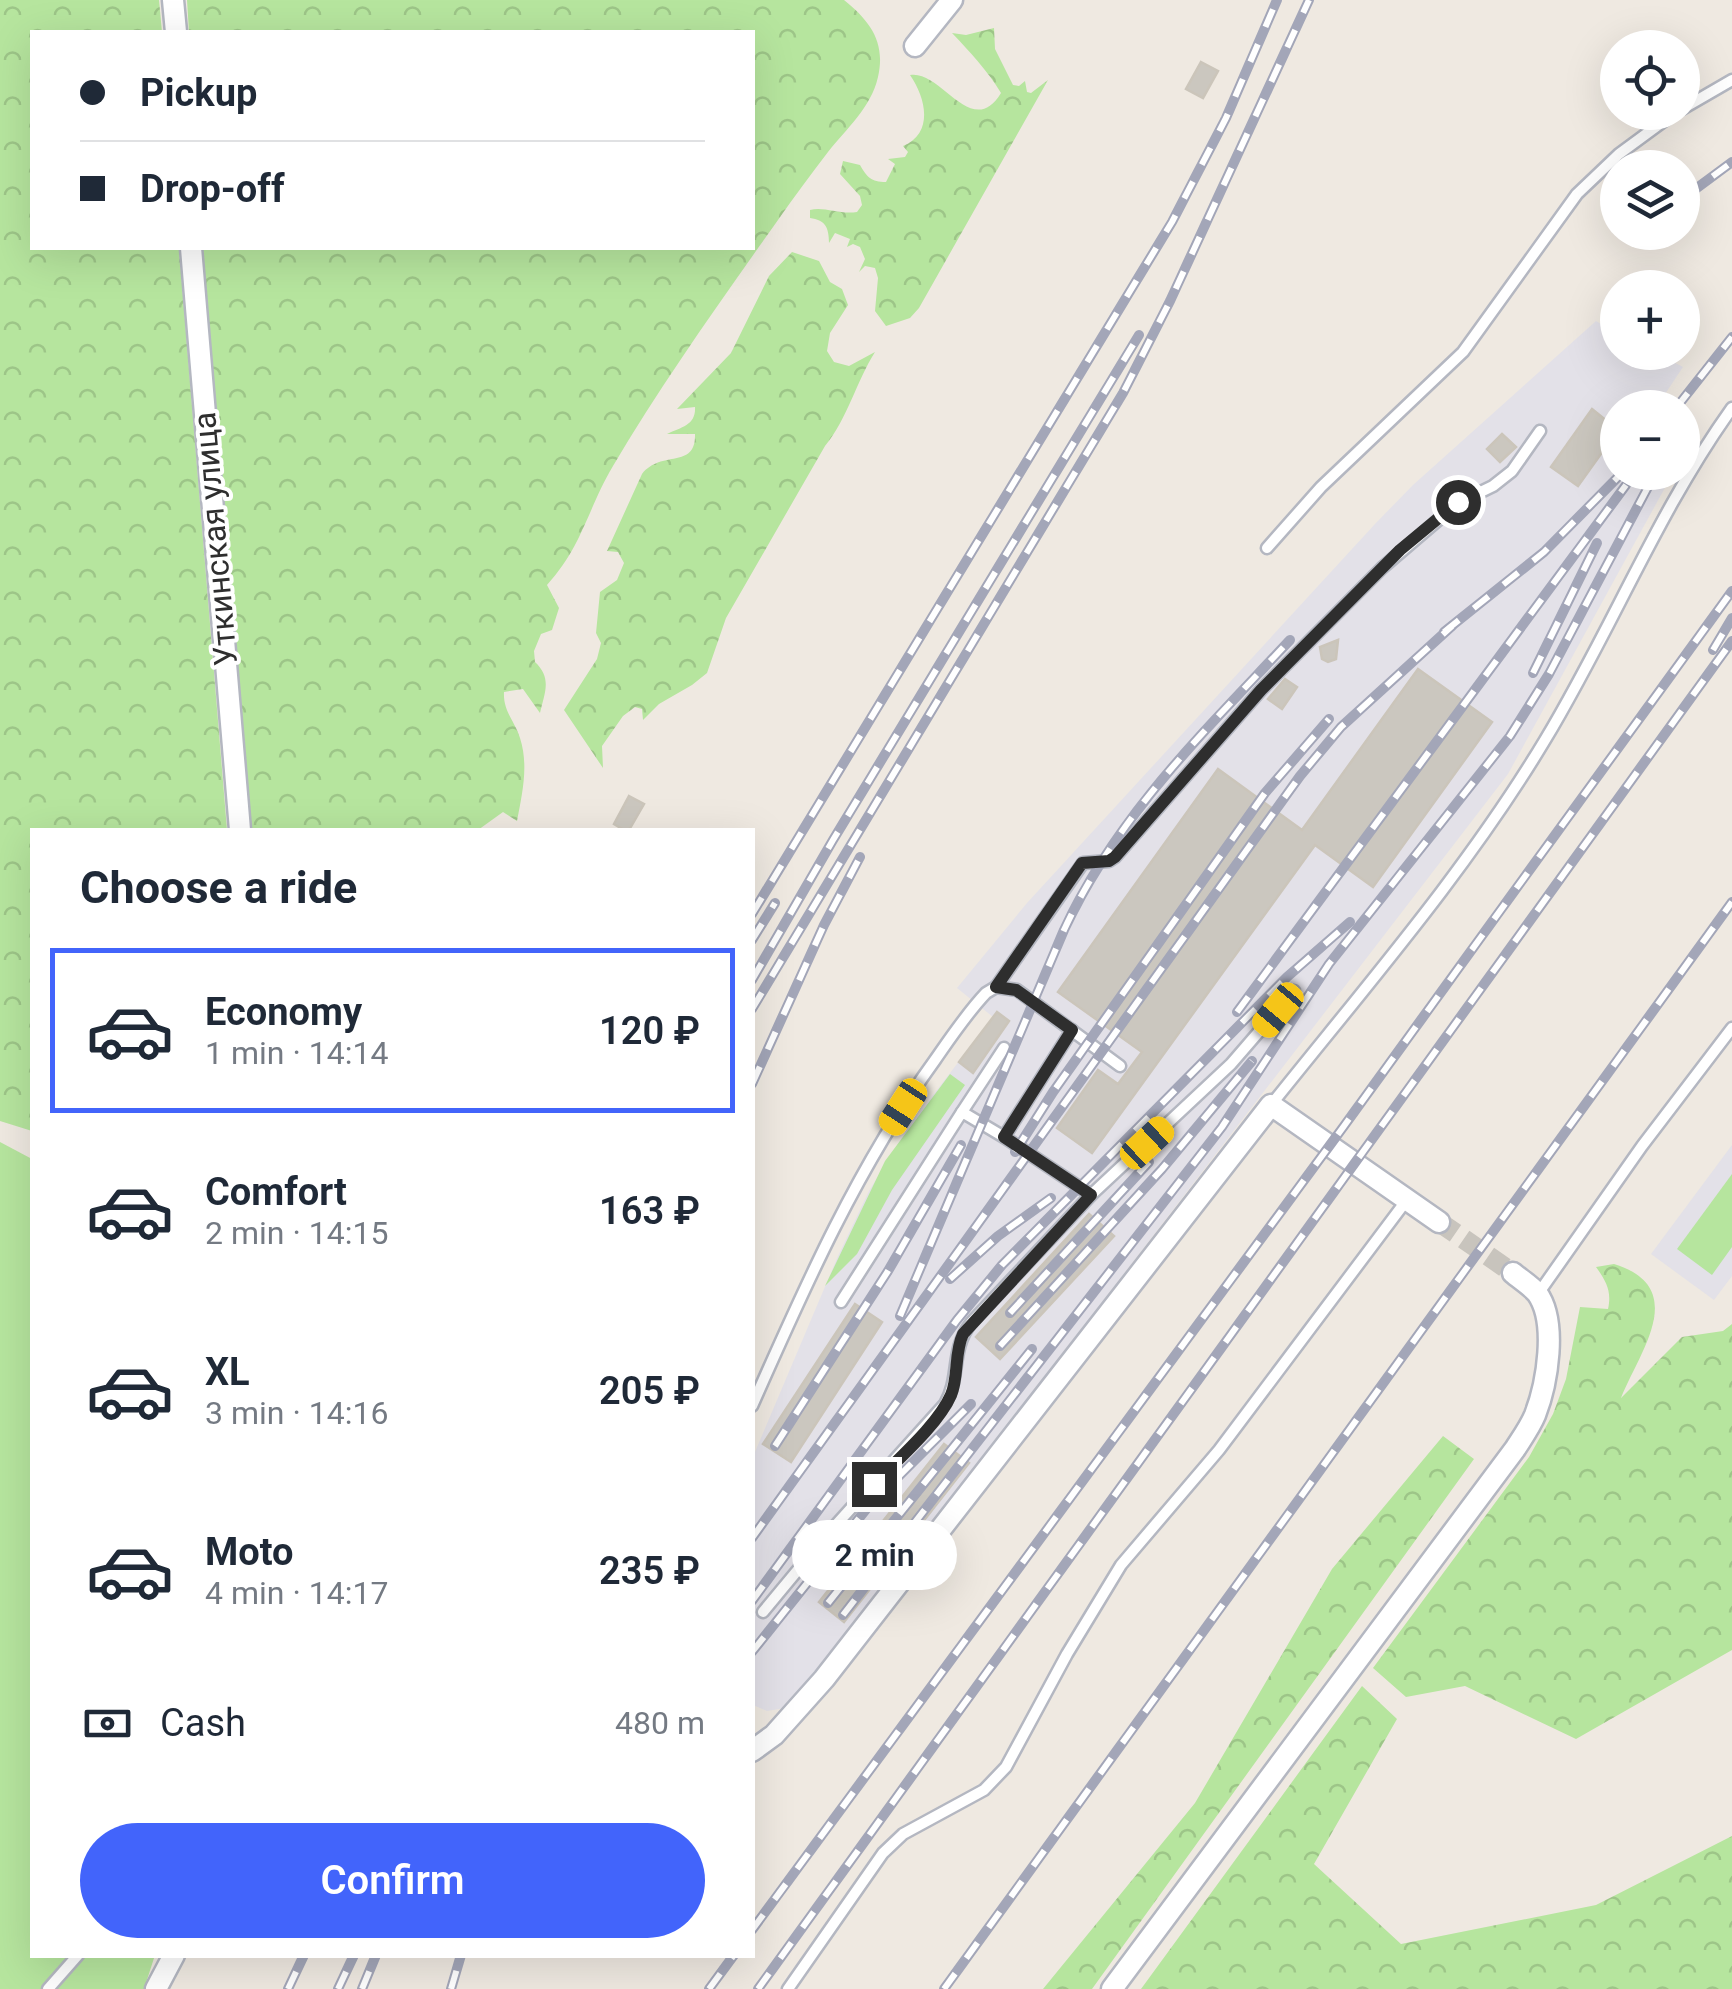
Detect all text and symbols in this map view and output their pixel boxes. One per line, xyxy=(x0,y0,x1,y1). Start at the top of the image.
map controls xyxy=(1600,30,1700,490)
button: locate xyxy=(1600,30,1700,130)
text: Pickup xyxy=(140,71,257,115)
button: layers xyxy=(1600,150,1700,250)
text: Drop-off xyxy=(140,167,285,211)
button: + xyxy=(1600,270,1700,370)
button: − xyxy=(1600,390,1700,490)
street label: Уткинская улица xyxy=(185,411,245,667)
route start xyxy=(1436,480,1481,525)
text: Choose a ride xyxy=(80,861,357,914)
car xyxy=(1247,977,1309,1043)
icon: car xyxy=(85,986,175,1076)
text: Economy xyxy=(205,990,362,1034)
text: 120 ₽ xyxy=(599,1009,700,1053)
text: 1 min · 14:14 xyxy=(205,1034,388,1072)
car xyxy=(874,1074,932,1140)
car xyxy=(1115,1112,1179,1174)
icon: car xyxy=(85,1166,175,1256)
text: Comfort xyxy=(205,1170,347,1214)
text: 163 ₽ xyxy=(599,1189,700,1233)
text: 2 min · 14:15 xyxy=(205,1214,388,1252)
icon: car xyxy=(85,1346,175,1436)
text: XL xyxy=(205,1350,250,1394)
text: 205 ₽ xyxy=(599,1369,700,1413)
text: 3 min · 14:16 xyxy=(205,1394,388,1432)
route end xyxy=(852,1462,897,1507)
callout: 2 min xyxy=(792,1519,956,1589)
icon: car xyxy=(85,1526,175,1616)
text: Moto xyxy=(205,1530,294,1574)
text: 2 min xyxy=(834,1536,915,1574)
text: 235 ₽ xyxy=(599,1549,700,1593)
text: 4 min · 14:17 xyxy=(205,1574,388,1612)
icon: cash xyxy=(80,1696,135,1751)
text: Cash xyxy=(160,1701,246,1745)
text: 480 m xyxy=(615,1704,705,1742)
button: Confirm xyxy=(80,1823,705,1938)

